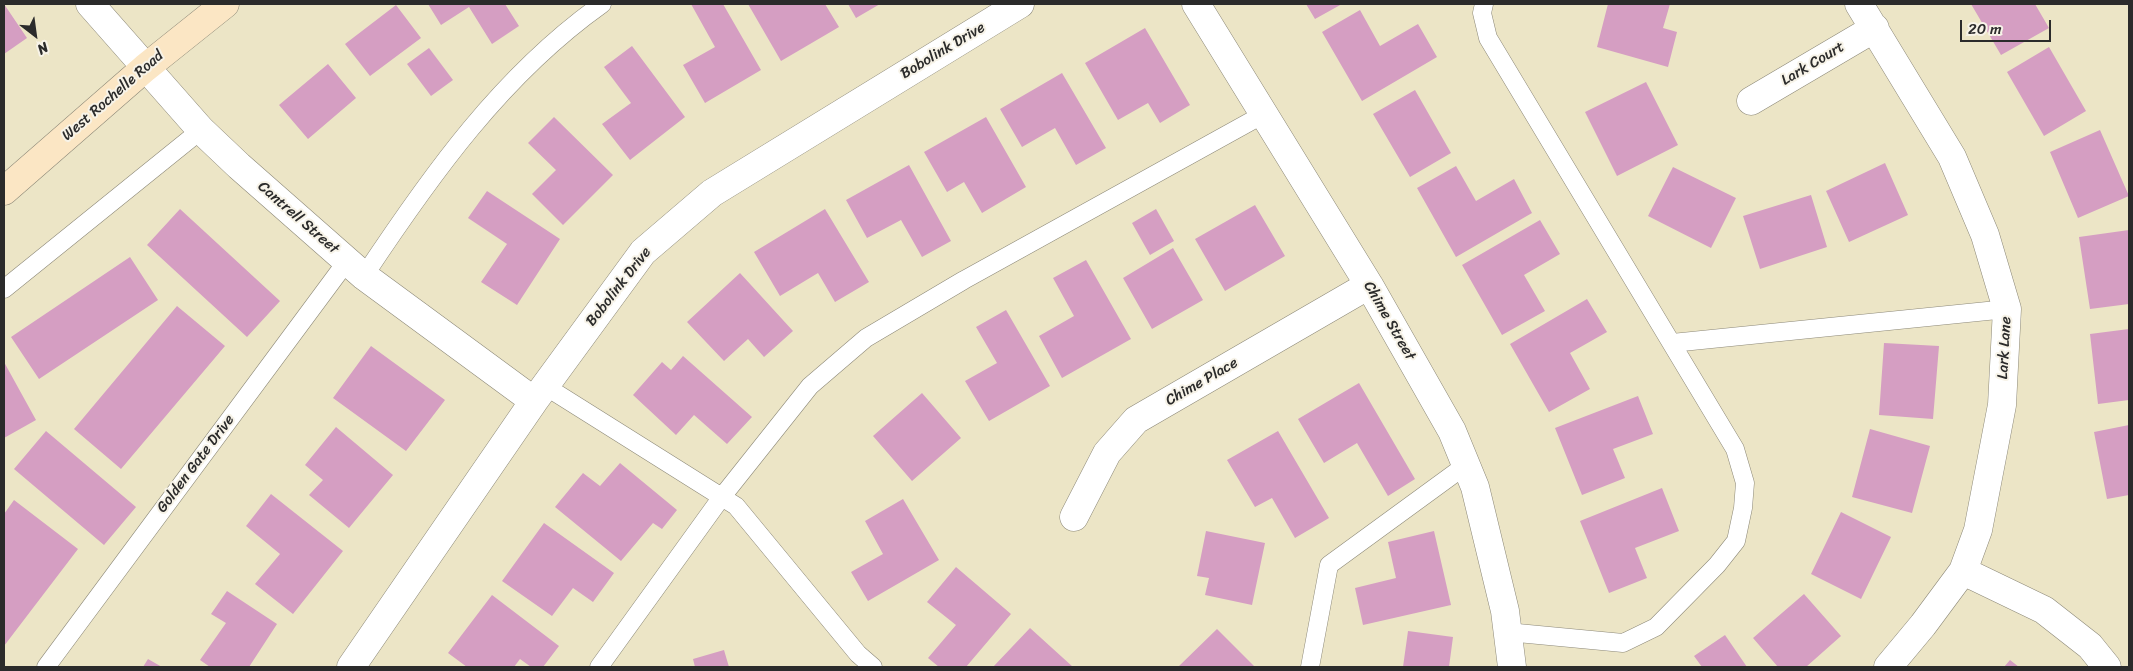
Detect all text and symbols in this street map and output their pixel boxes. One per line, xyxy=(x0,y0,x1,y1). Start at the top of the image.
north arrow xyxy=(10,10,60,60)
scale bar xyxy=(1963,10,2054,42)
text: 20 m xyxy=(1968,16,2002,42)
street label: Bobolink Drive xyxy=(898,19,988,83)
text: N xyxy=(32,35,53,62)
street label: Lark Court xyxy=(1778,38,1848,90)
street label: West Rochelle Road xyxy=(59,47,167,145)
street label: Cantrell Street xyxy=(254,178,342,258)
street label: Bobolink Drive xyxy=(583,244,655,330)
street label: Chime Street xyxy=(1359,278,1419,364)
street label: Lark Lane xyxy=(1994,316,2016,380)
street label: Chime Place xyxy=(1163,354,1241,410)
street label: Golden Gate Drive xyxy=(153,412,239,516)

